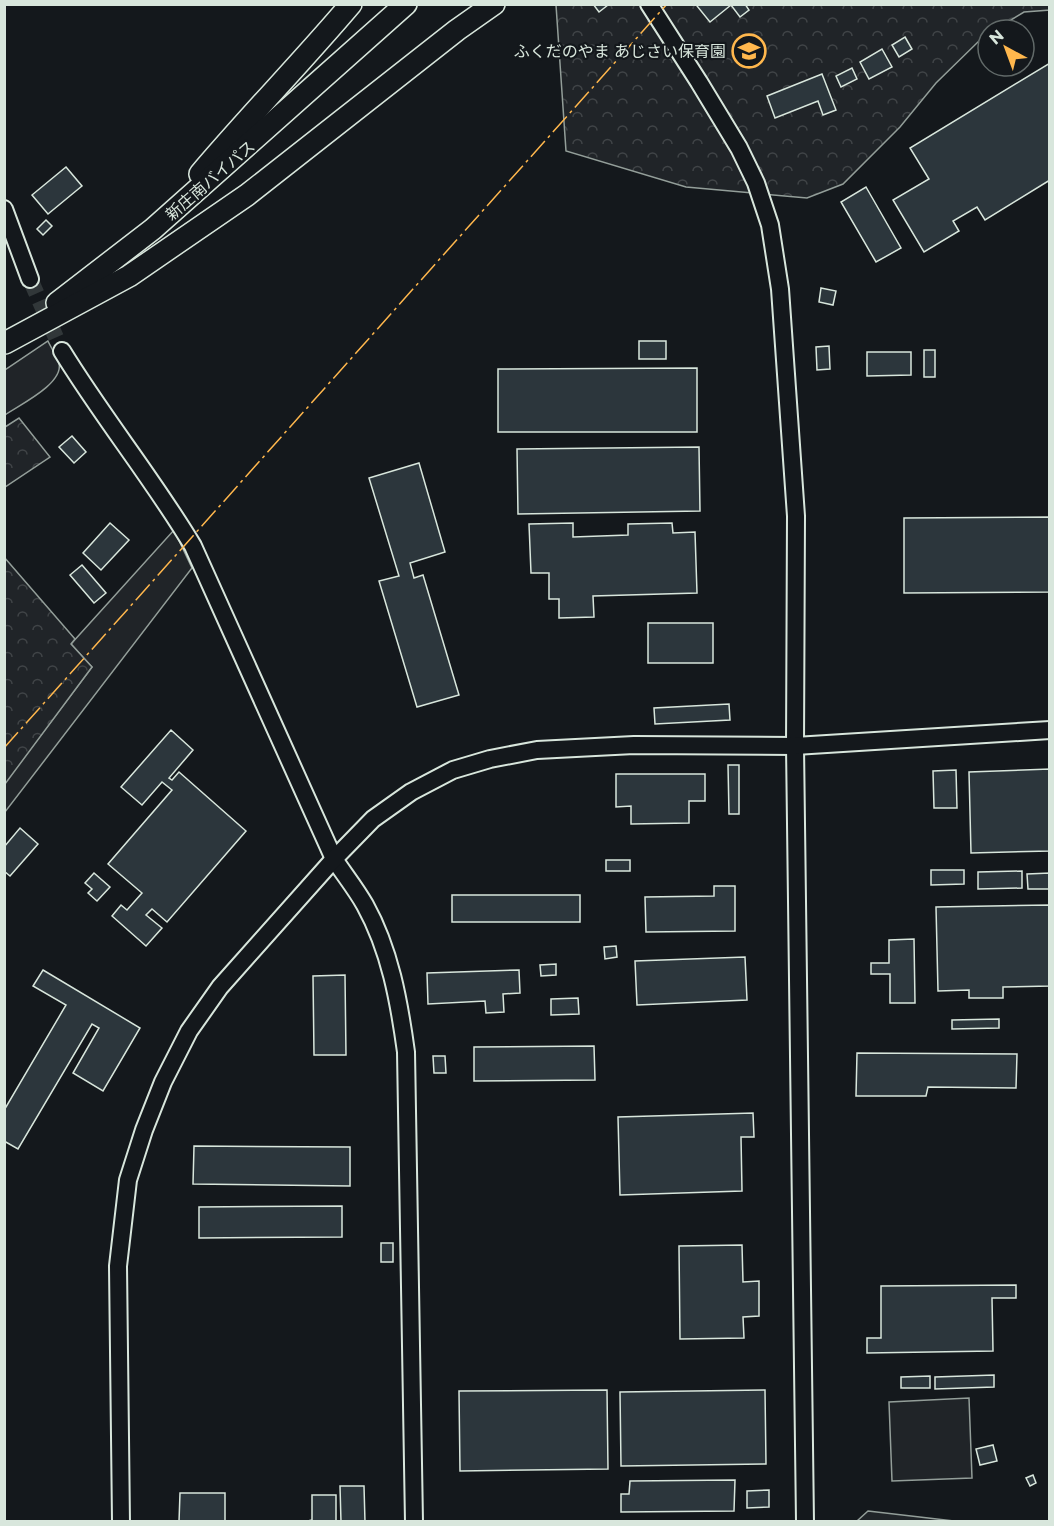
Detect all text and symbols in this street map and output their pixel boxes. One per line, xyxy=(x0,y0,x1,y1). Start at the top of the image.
north arrow xyxy=(976,18,1036,78)
text: N xyxy=(985,26,1008,48)
school or university icon: ふくだのやま あじさい保育園 xyxy=(731,33,767,69)
place label: ふくだのやま あじさい保育園 xyxy=(514,42,726,61)
street label: 新庄南バイパス xyxy=(162,137,259,224)

